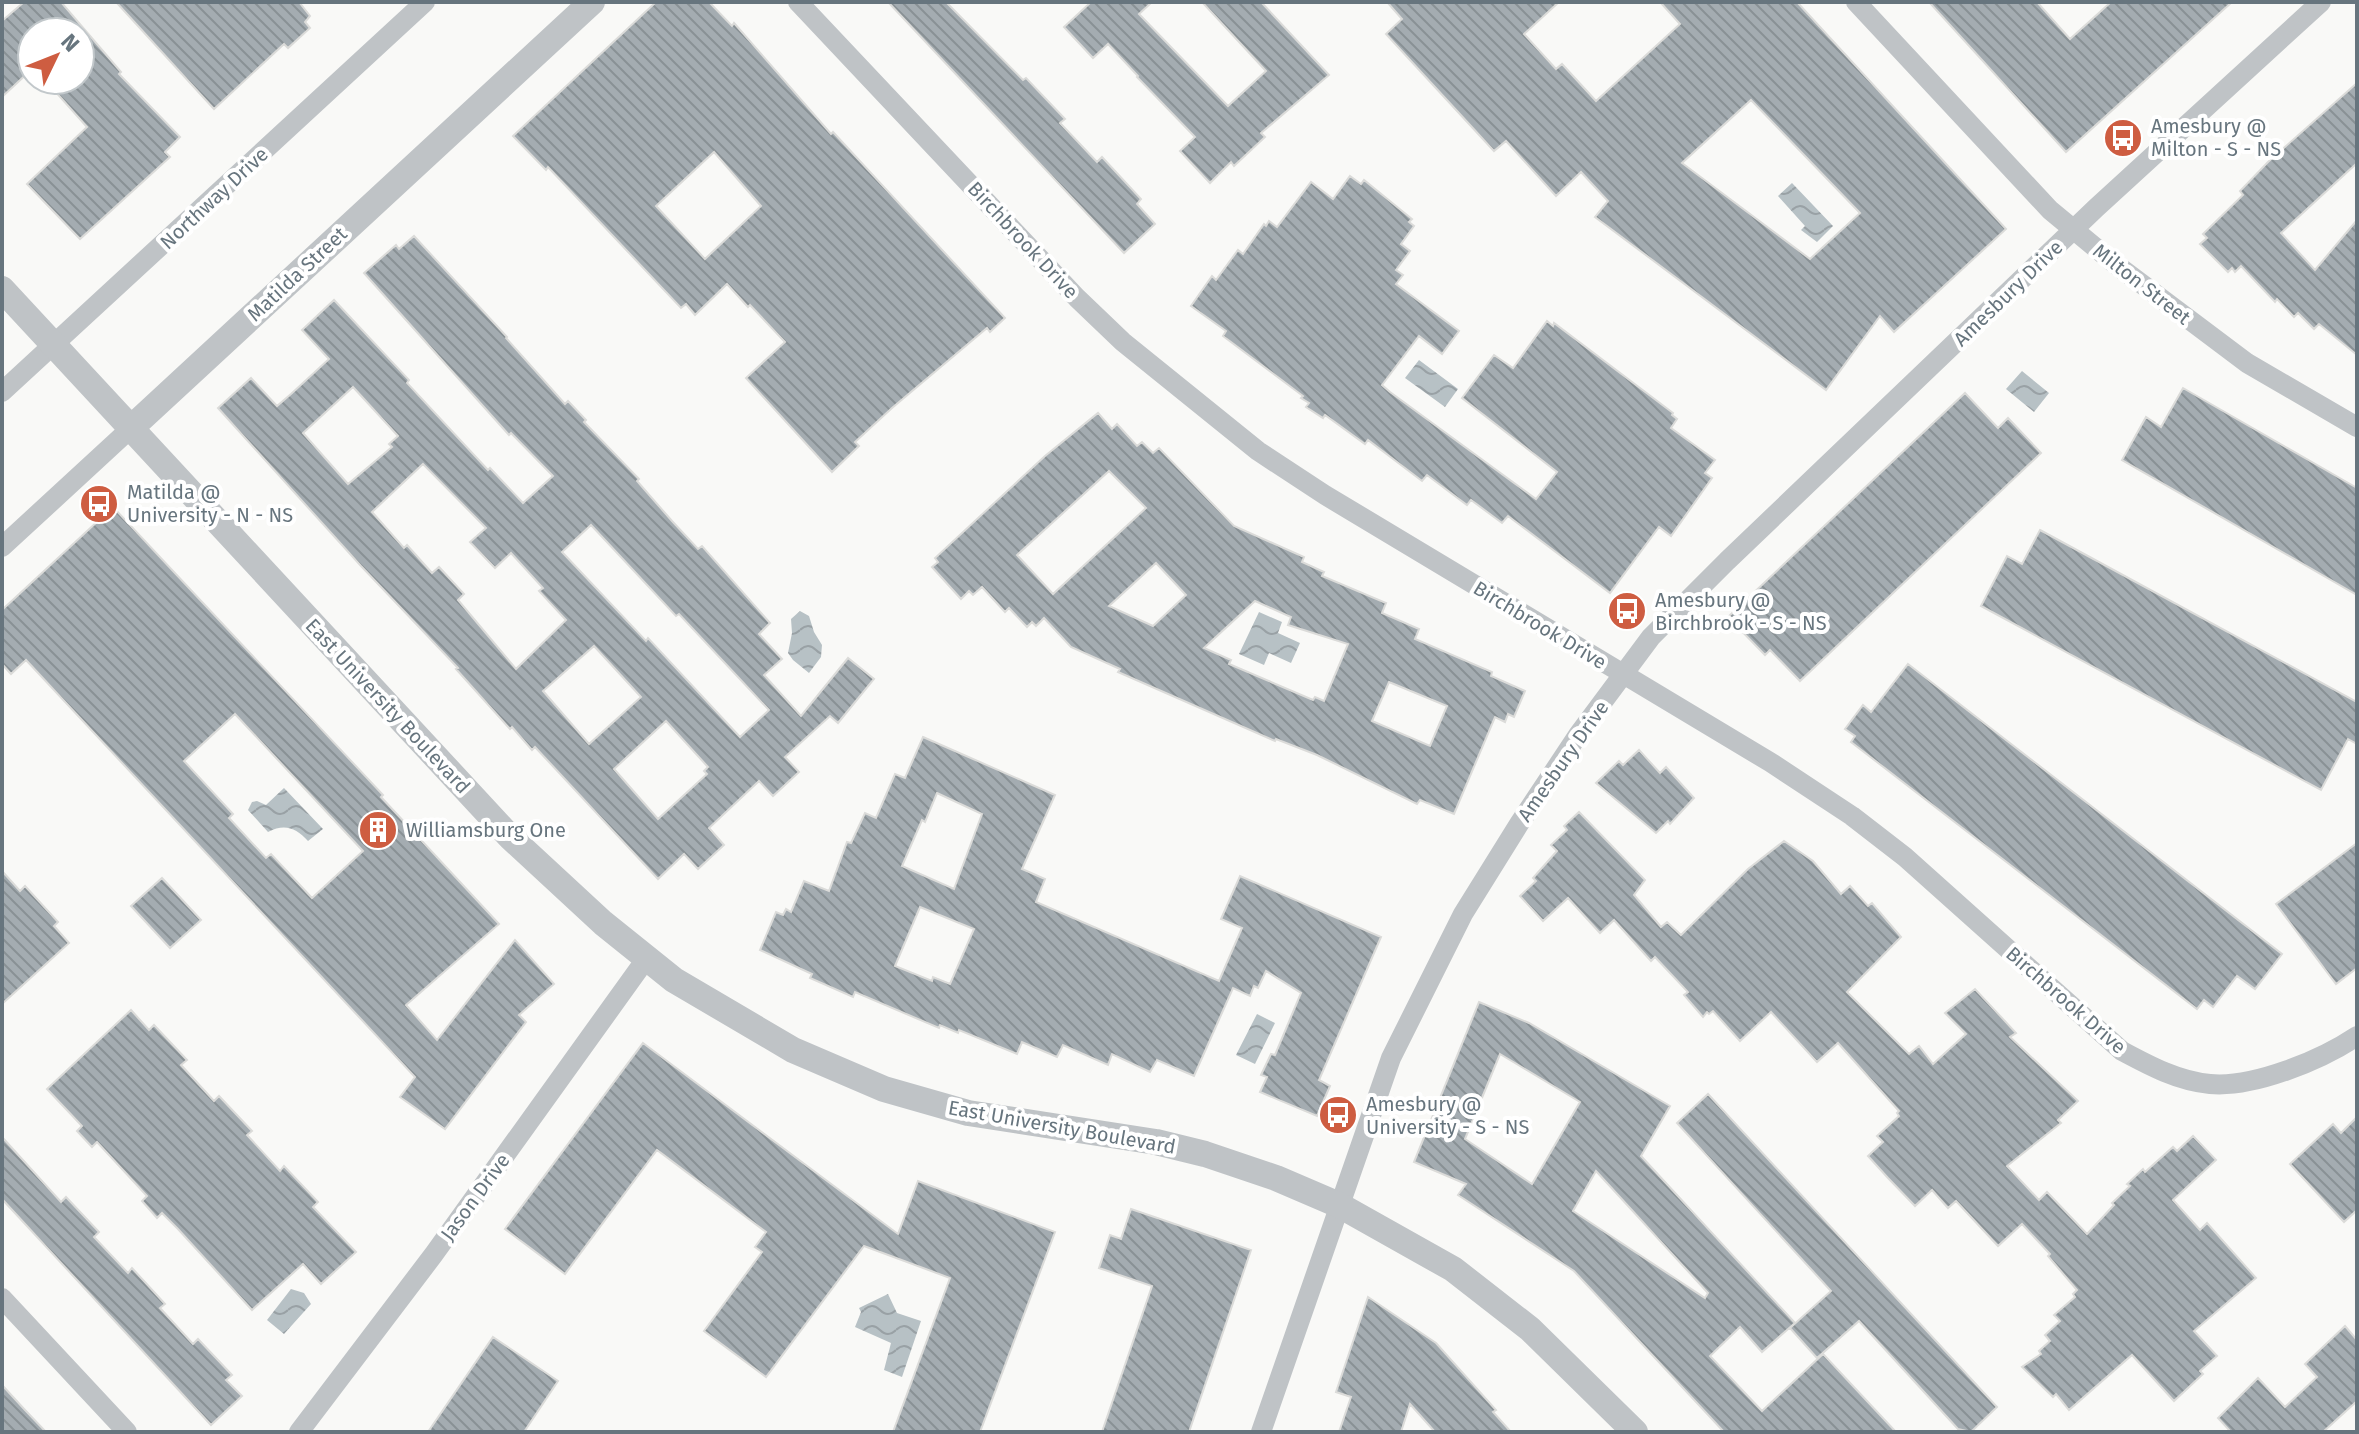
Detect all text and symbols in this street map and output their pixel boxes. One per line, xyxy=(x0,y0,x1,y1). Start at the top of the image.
north arrow xyxy=(16,16,96,96)
text: N xyxy=(55,28,85,57)
place label: Amesbury @ Milton - S - NS xyxy=(2151,114,2281,161)
bus stop icon: Amesbury @ Milton - S - NS xyxy=(2102,117,2144,159)
street label: Northway Drive xyxy=(155,142,273,254)
street label: Birchbrook Drive xyxy=(963,177,1083,303)
street label: Matilda Street xyxy=(242,221,352,326)
street label: Amesbury Drive xyxy=(1949,235,2067,351)
street label: Milton Street xyxy=(2089,239,2196,330)
place label: Matilda @ University - N - NS xyxy=(127,480,293,527)
bus stop icon: Matilda @ University - N - NS xyxy=(78,483,120,525)
street label: Birchbrook Drive xyxy=(1469,576,1611,674)
place label: Amesbury @ Birchbrook - S - NS xyxy=(1655,588,1827,635)
bus stop icon: Amesbury @ Birchbrook - S - NS xyxy=(1606,590,1648,632)
street label: East University Boulevard xyxy=(301,614,475,798)
street label: Amesbury Drive xyxy=(1512,696,1614,826)
building icon: Williamsburg One xyxy=(357,809,399,851)
place label: Williamsburg One xyxy=(406,818,566,842)
street label: Birchbrook Drive xyxy=(2001,941,2131,1059)
place label: Amesbury @ University - S - NS xyxy=(1366,1092,1529,1139)
bus stop icon: Amesbury @ University - S - NS xyxy=(1317,1094,1359,1136)
street label: East University Boulevard xyxy=(946,1095,1178,1159)
street label: Jason Drive xyxy=(435,1149,515,1245)

